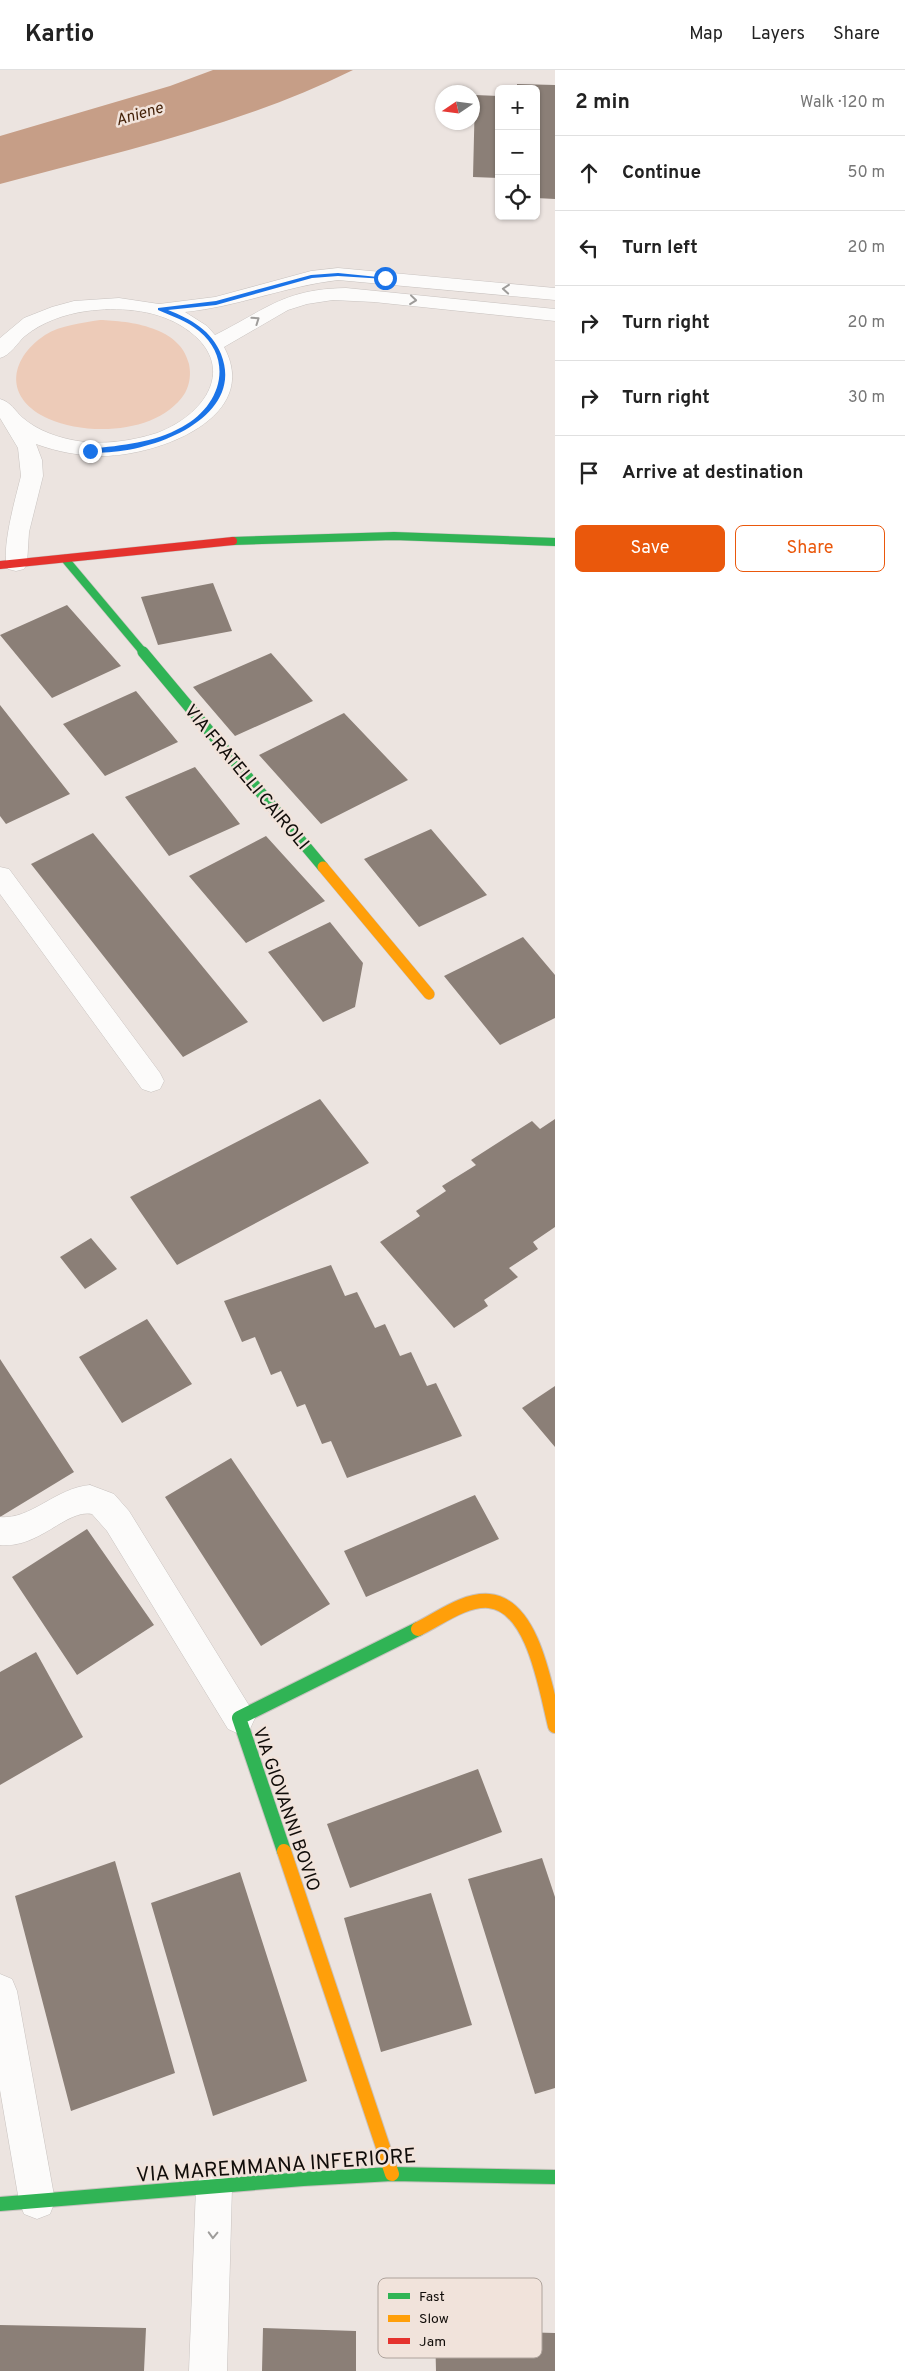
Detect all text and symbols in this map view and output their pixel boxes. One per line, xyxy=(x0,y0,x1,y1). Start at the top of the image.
text: Kartio xyxy=(25,20,94,50)
text: Map xyxy=(689,23,723,46)
text: Layers xyxy=(751,23,805,46)
text: Share xyxy=(833,23,880,46)
north arrow xyxy=(435,85,480,130)
map controls xyxy=(495,85,540,220)
button: + xyxy=(495,85,540,130)
text: 2 min xyxy=(575,89,630,116)
text: Walk · 120 m xyxy=(800,93,885,113)
water label: Aniene xyxy=(114,98,166,131)
button: − xyxy=(495,130,540,175)
icon: ahead xyxy=(575,159,603,187)
text: Continue xyxy=(622,161,701,185)
text: 50 m xyxy=(848,163,885,183)
button: locate xyxy=(495,175,540,220)
icon: left xyxy=(575,234,603,262)
text: Turn left xyxy=(622,236,698,260)
text: 20 m xyxy=(848,238,885,258)
route start xyxy=(374,267,397,290)
one-way arrow xyxy=(502,284,510,295)
one-way arrow xyxy=(409,295,417,306)
icon: right xyxy=(575,309,603,337)
text: Turn right xyxy=(622,311,710,335)
text: 20 m xyxy=(848,313,885,333)
one-way arrow xyxy=(250,317,260,326)
icon: right xyxy=(575,384,603,412)
text: Turn right xyxy=(622,386,710,410)
text: 30 m xyxy=(848,388,885,408)
route end xyxy=(79,440,102,463)
icon: arrive xyxy=(575,459,603,487)
text: Arrive at destination xyxy=(622,461,803,485)
button: Save xyxy=(575,525,725,572)
button: Share xyxy=(735,525,885,572)
street label: VIA FRATELLI CAIROLI xyxy=(178,701,313,855)
street label: VIA GIOVANNI BOVIO xyxy=(247,1724,325,1895)
street label: VIA MAREMMANA INFERIORE xyxy=(135,2143,417,2190)
one-way arrow xyxy=(207,2232,218,2240)
legend xyxy=(378,2278,542,2358)
text: Fast xyxy=(419,2289,445,2306)
text: Slow xyxy=(419,2311,449,2328)
text: Jam xyxy=(419,2334,446,2351)

